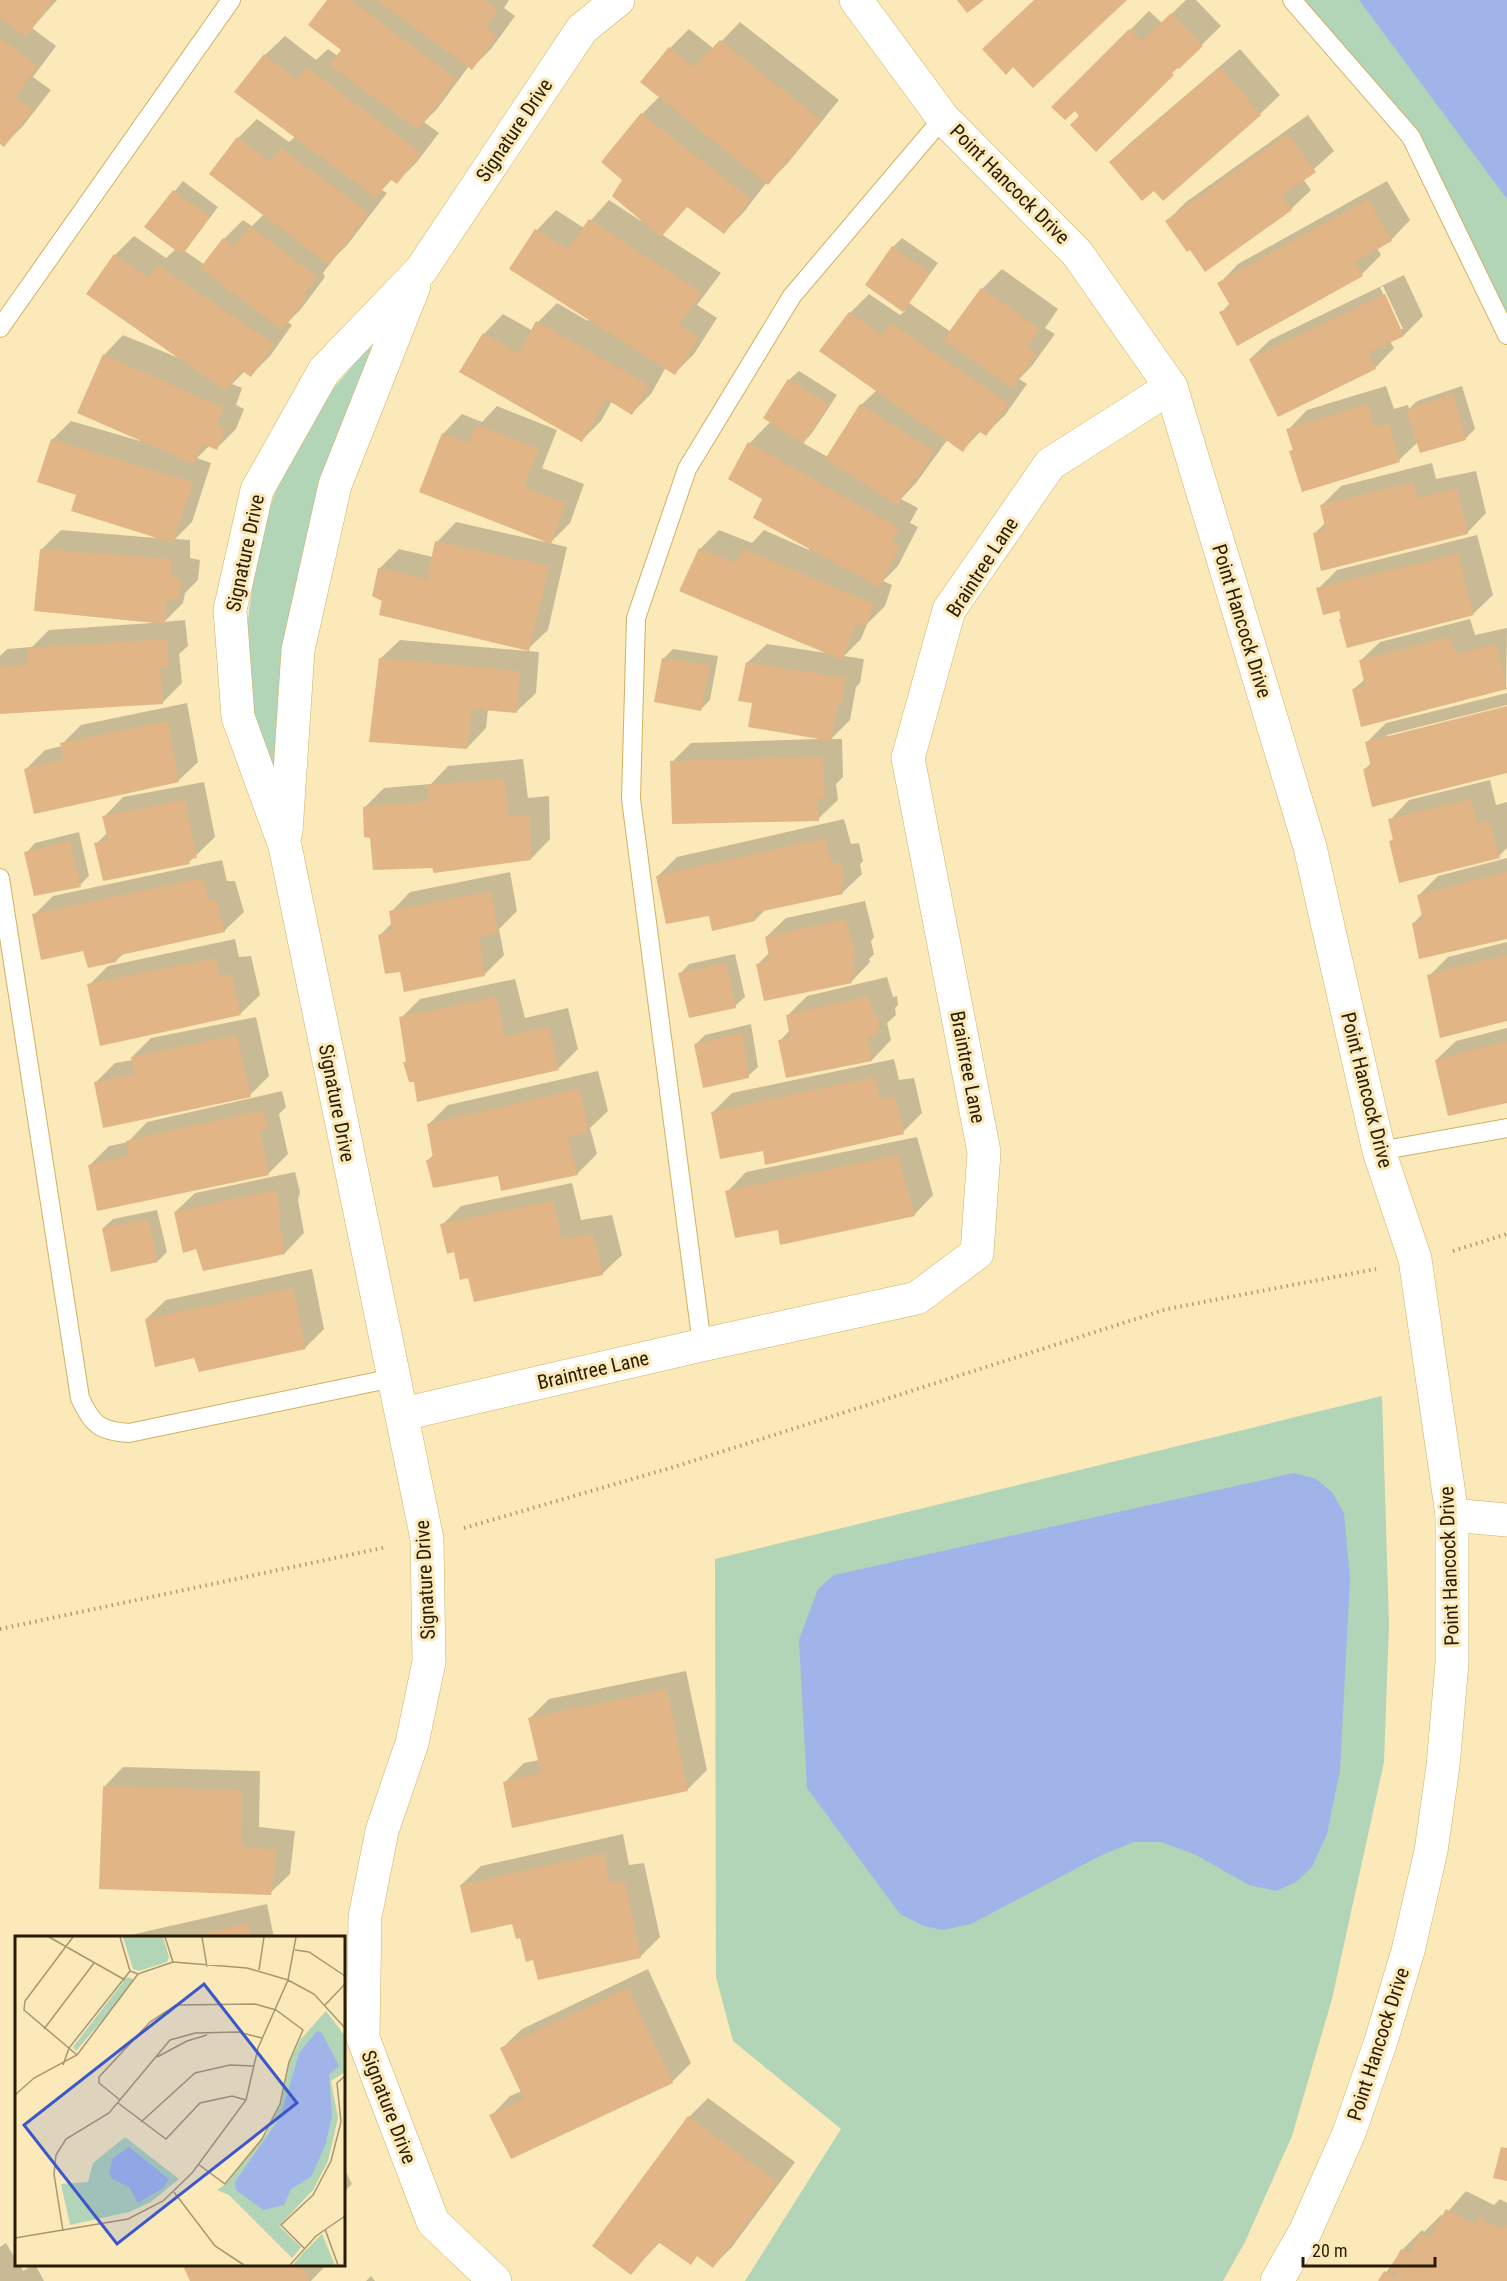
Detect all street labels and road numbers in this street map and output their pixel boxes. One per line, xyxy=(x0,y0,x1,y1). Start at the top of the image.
street label: Signature Drive xyxy=(471,74,557,186)
street label: Point Hancock Drive xyxy=(945,119,1075,249)
street label: Signature Drive xyxy=(221,492,269,614)
street label: Braintree Lane xyxy=(941,513,1023,621)
street label: Point Hancock Drive xyxy=(1207,541,1277,701)
street label: Braintree Lane xyxy=(945,1009,991,1125)
street label: Point Hancock Drive xyxy=(1336,1010,1398,1170)
street label: Signature Drive xyxy=(314,1042,360,1164)
street label: Braintree Lane xyxy=(535,1346,651,1394)
street label: Point Hancock Drive xyxy=(1434,1486,1464,1646)
street label: Signature Drive xyxy=(410,1520,440,1640)
street label: Point Hancock Drive xyxy=(1342,1964,1414,2124)
street label: Signature Drive xyxy=(356,2047,422,2167)

